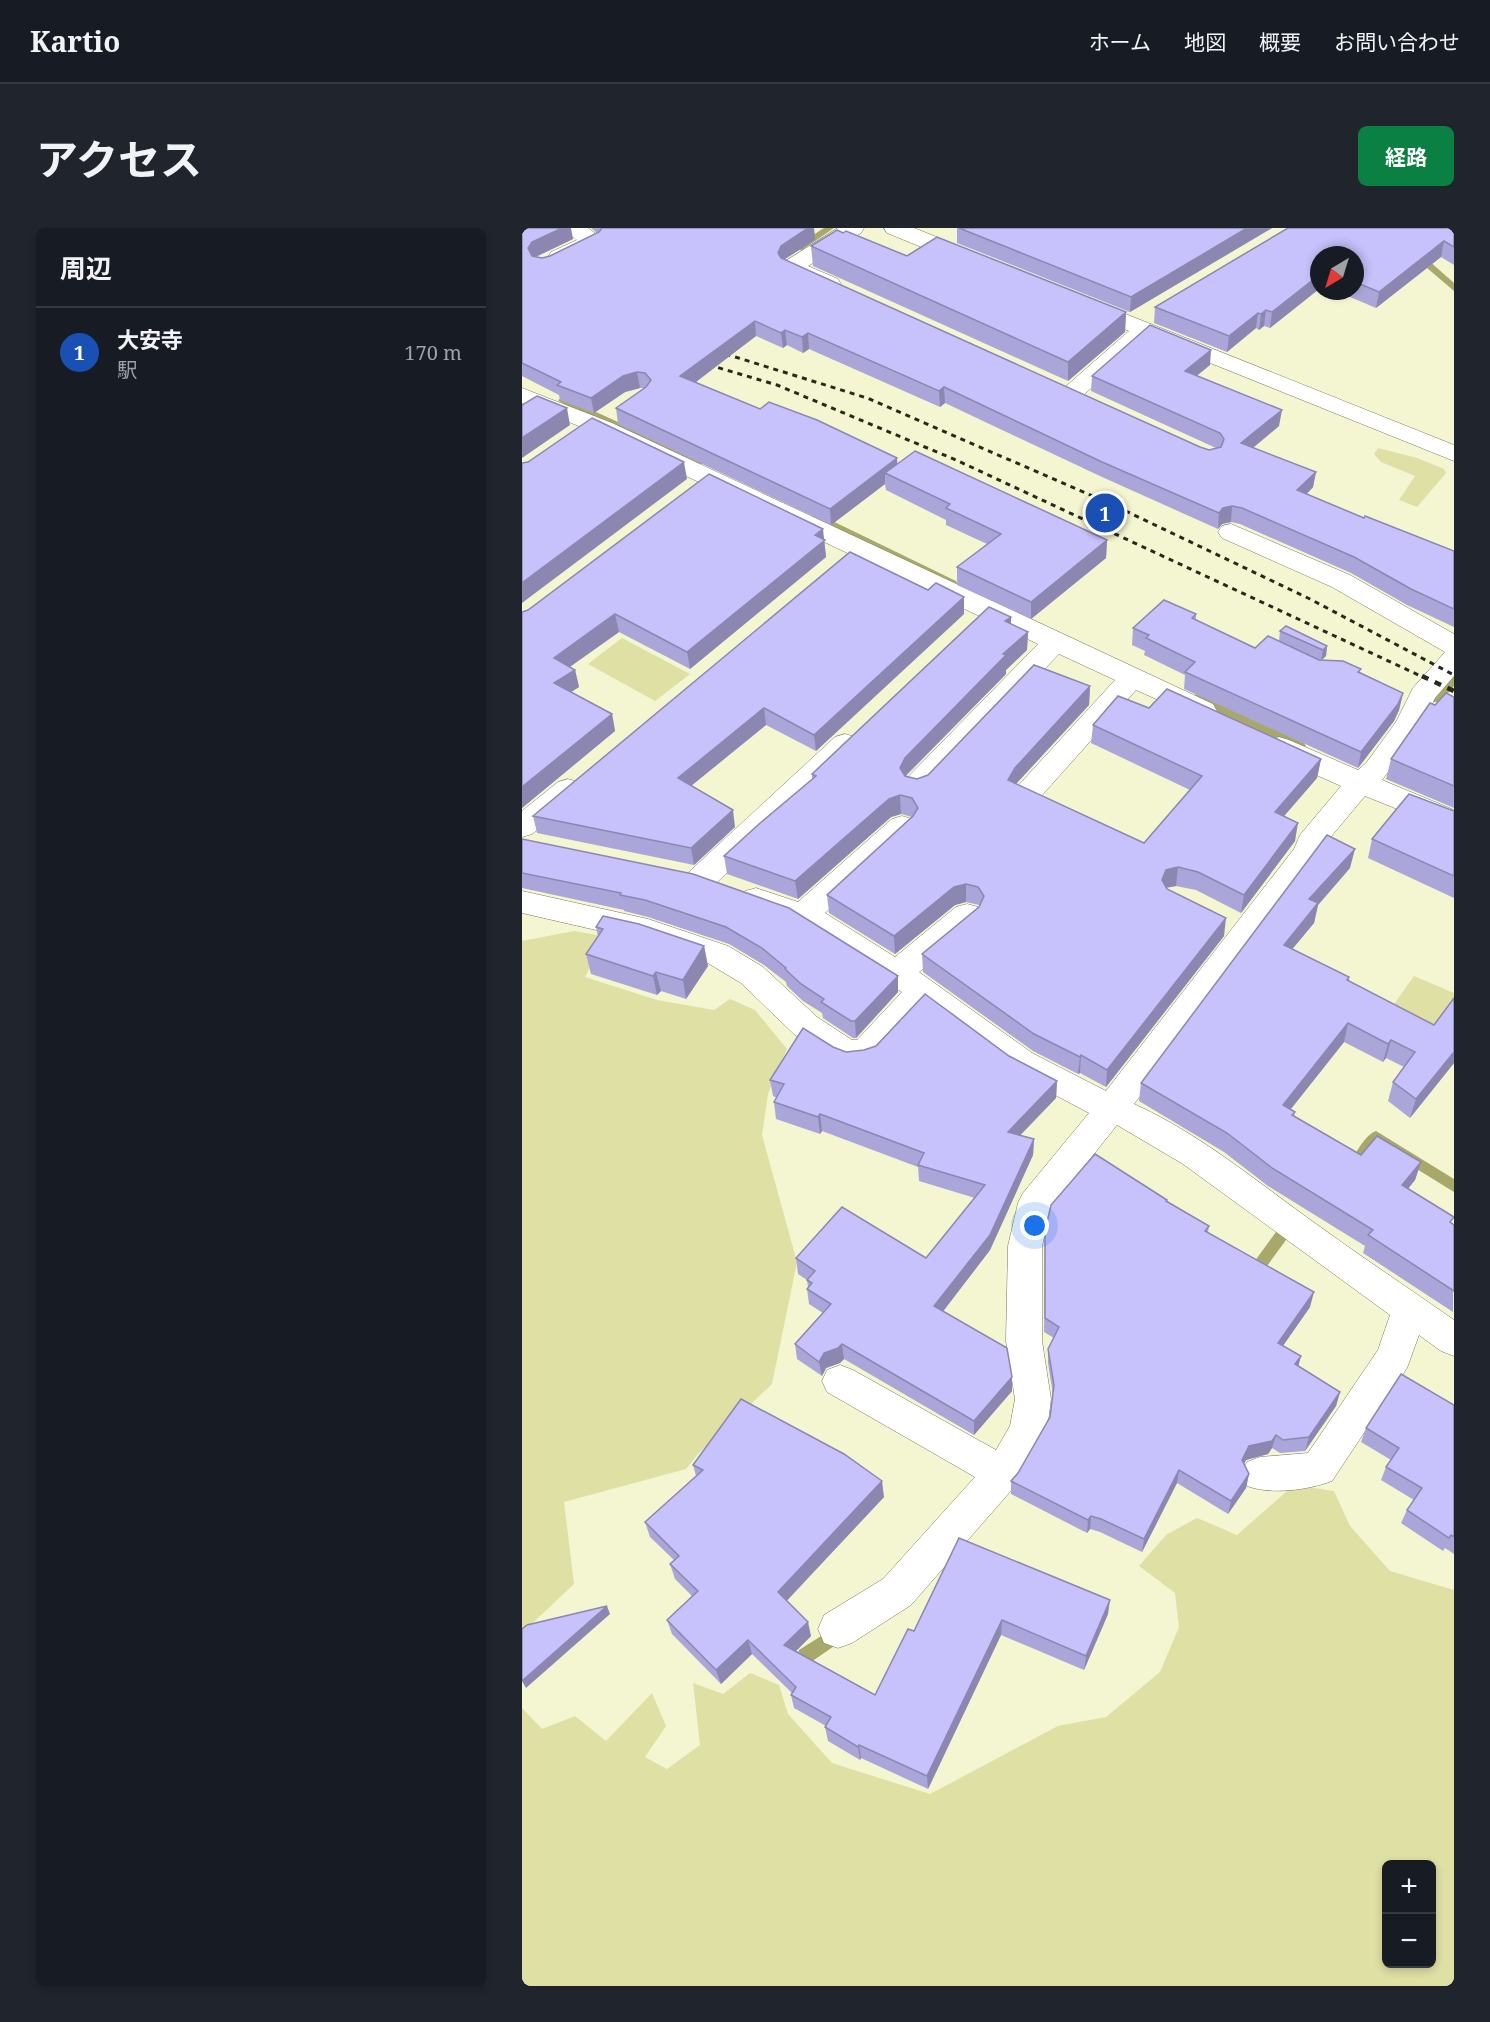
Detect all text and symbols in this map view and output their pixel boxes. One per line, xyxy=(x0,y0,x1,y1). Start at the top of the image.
text: Kartio xyxy=(30,22,120,60)
text: ホーム xyxy=(1089,28,1151,56)
text: 地図 xyxy=(1184,28,1226,56)
text: 概要 xyxy=(1259,28,1301,56)
text: お問い合わせ xyxy=(1334,28,1460,56)
button: 経路 xyxy=(1358,126,1454,186)
text: アクセス xyxy=(36,130,202,187)
north arrow xyxy=(1310,246,1364,300)
text: 周辺 xyxy=(60,250,112,286)
text: 大安寺 xyxy=(117,324,183,354)
text: 1 xyxy=(74,339,85,366)
text: 170 m xyxy=(404,339,462,366)
text: 駅 xyxy=(117,356,137,383)
pin: 1 xyxy=(1086,490,1124,536)
your location xyxy=(1020,1211,1049,1240)
map controls xyxy=(1382,1860,1436,1968)
button: + xyxy=(1382,1860,1436,1914)
button: − xyxy=(1382,1914,1436,1968)

